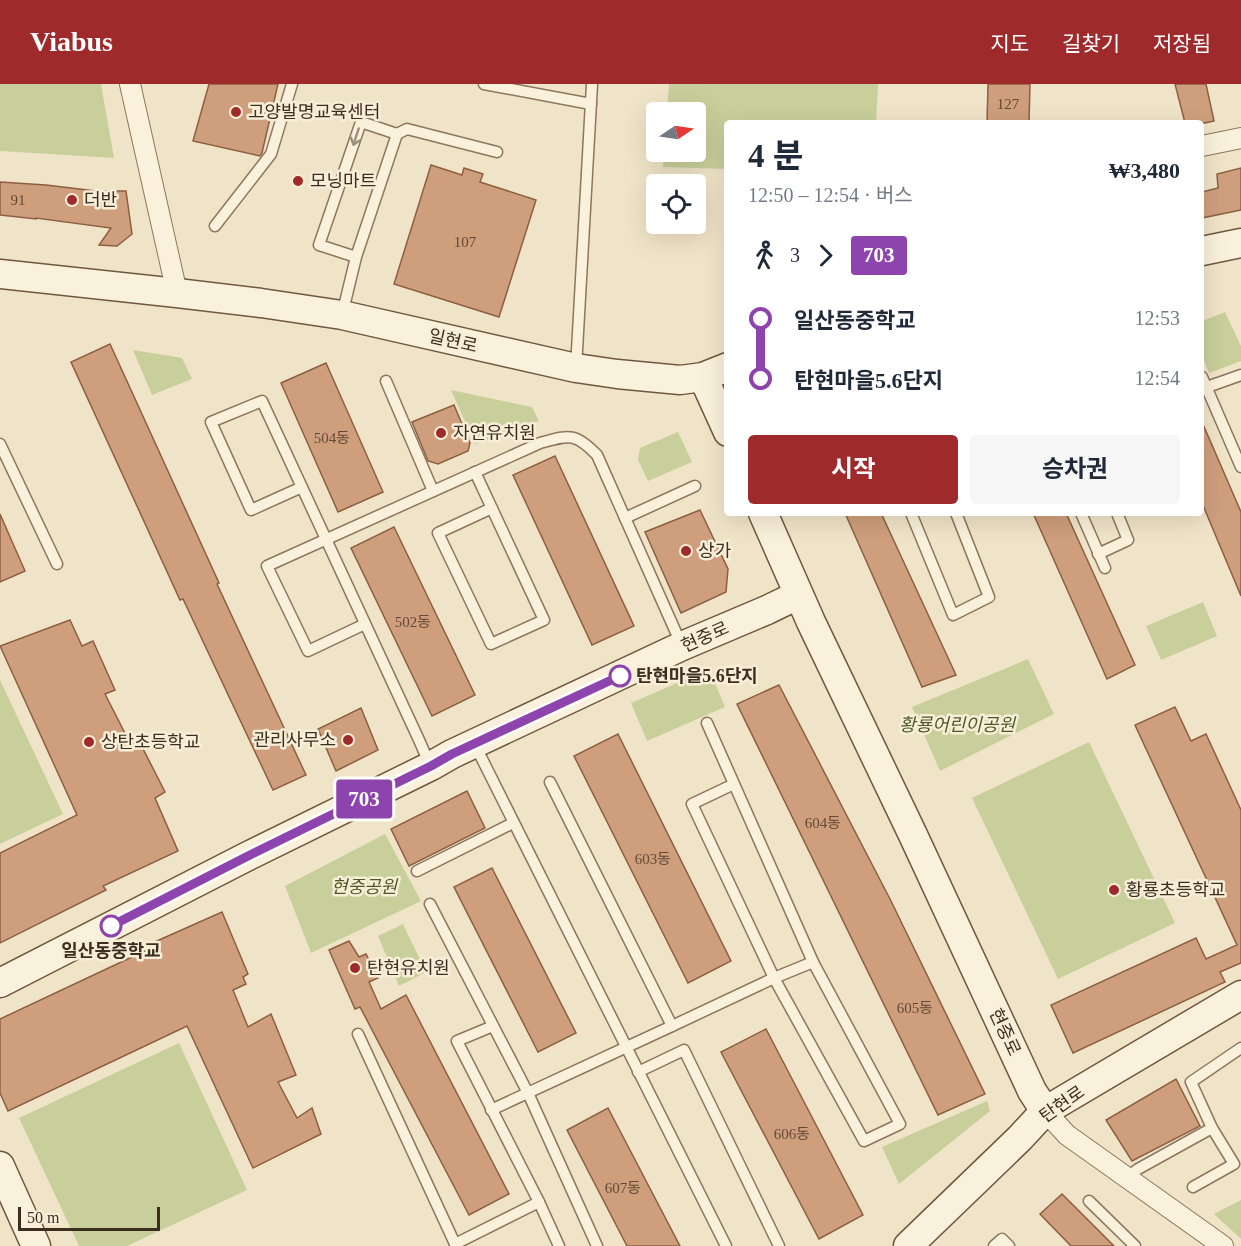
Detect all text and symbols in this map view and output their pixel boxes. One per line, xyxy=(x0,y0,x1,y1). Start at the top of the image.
text: Viabus xyxy=(30,26,113,57)
text: 지도 xyxy=(990,32,1029,56)
text: 길찾기 xyxy=(1062,32,1120,56)
text: 저장됨 xyxy=(1153,32,1211,56)
house number: 127 xyxy=(997,96,1020,112)
place label: 고양발명교육센터 xyxy=(248,102,380,122)
north arrow xyxy=(646,102,706,162)
map controls xyxy=(646,102,706,234)
marker: 고양발명교육센터 xyxy=(229,105,243,119)
one-way arrow xyxy=(349,127,360,146)
text: 4 분 xyxy=(748,138,803,174)
text: ₩3,480 xyxy=(1109,158,1180,183)
place label: 모닝마트 xyxy=(310,171,376,191)
marker: 모닝마트 xyxy=(291,174,305,188)
button: locate xyxy=(646,174,706,234)
text: 12:50 – 12:54 · 버스 xyxy=(748,184,913,206)
place label: 더반 xyxy=(84,190,117,210)
house number: 91 xyxy=(11,192,26,208)
marker: 더반 xyxy=(65,193,79,207)
house number: 107 xyxy=(454,234,477,250)
icon: walk xyxy=(748,239,781,272)
icon: forward xyxy=(809,239,842,272)
text: 703 xyxy=(863,243,895,267)
text: 3 xyxy=(790,244,800,266)
text: 12:53 xyxy=(1134,307,1180,329)
text: 일산동중학교 xyxy=(794,308,915,333)
street label: 일현로 xyxy=(427,326,479,356)
text: 12:54 xyxy=(1134,367,1180,389)
text: 탄현마을5.6단지 xyxy=(794,368,943,393)
place label: 자연유치원 xyxy=(453,423,536,443)
marker: 자연유치원 xyxy=(434,426,448,440)
house number: 504동 xyxy=(314,430,350,446)
button: 시작 xyxy=(748,435,958,504)
button: 승차권 xyxy=(970,435,1180,504)
place label: 상가 xyxy=(698,541,732,561)
marker: 상가 xyxy=(679,544,693,558)
house number: 502동 xyxy=(395,614,431,630)
street label: 현중로 xyxy=(678,618,732,656)
marker: 탄현마을5.6단지 xyxy=(609,665,631,687)
place label: 탄현마을5.6단지 xyxy=(636,666,758,686)
park label: 황룡어린이공원 xyxy=(899,715,1016,735)
place label: 관리사무소 xyxy=(253,730,336,750)
place label: 상탄초등학교 xyxy=(101,732,200,752)
marker: 관리사무소 xyxy=(341,733,355,747)
marker: 상탄초등학교 xyxy=(82,735,96,749)
line badge: 703 xyxy=(330,780,398,818)
text: 703 xyxy=(348,787,380,811)
house number: 604동 xyxy=(805,815,841,831)
house number: 603동 xyxy=(635,851,671,867)
park label: 현중공원 xyxy=(331,877,399,897)
place label: 황룡초등학교 xyxy=(1126,880,1225,900)
marker: 황룡초등학교 xyxy=(1107,883,1121,897)
marker: 일산동중학교 xyxy=(100,915,122,937)
place label: 일산동중학교 xyxy=(61,941,161,961)
place label: 탄현유치원 xyxy=(367,958,450,978)
marker: 탄현유치원 xyxy=(348,961,362,975)
house number: 605동 xyxy=(897,1000,933,1016)
street label: 현중로 xyxy=(985,1005,1025,1059)
street label: 탄현로 xyxy=(1036,1082,1088,1126)
house number: 606동 xyxy=(774,1126,810,1142)
house number: 607동 xyxy=(605,1180,641,1196)
scale bar xyxy=(18,1204,160,1232)
text: 50 m xyxy=(27,1209,59,1226)

